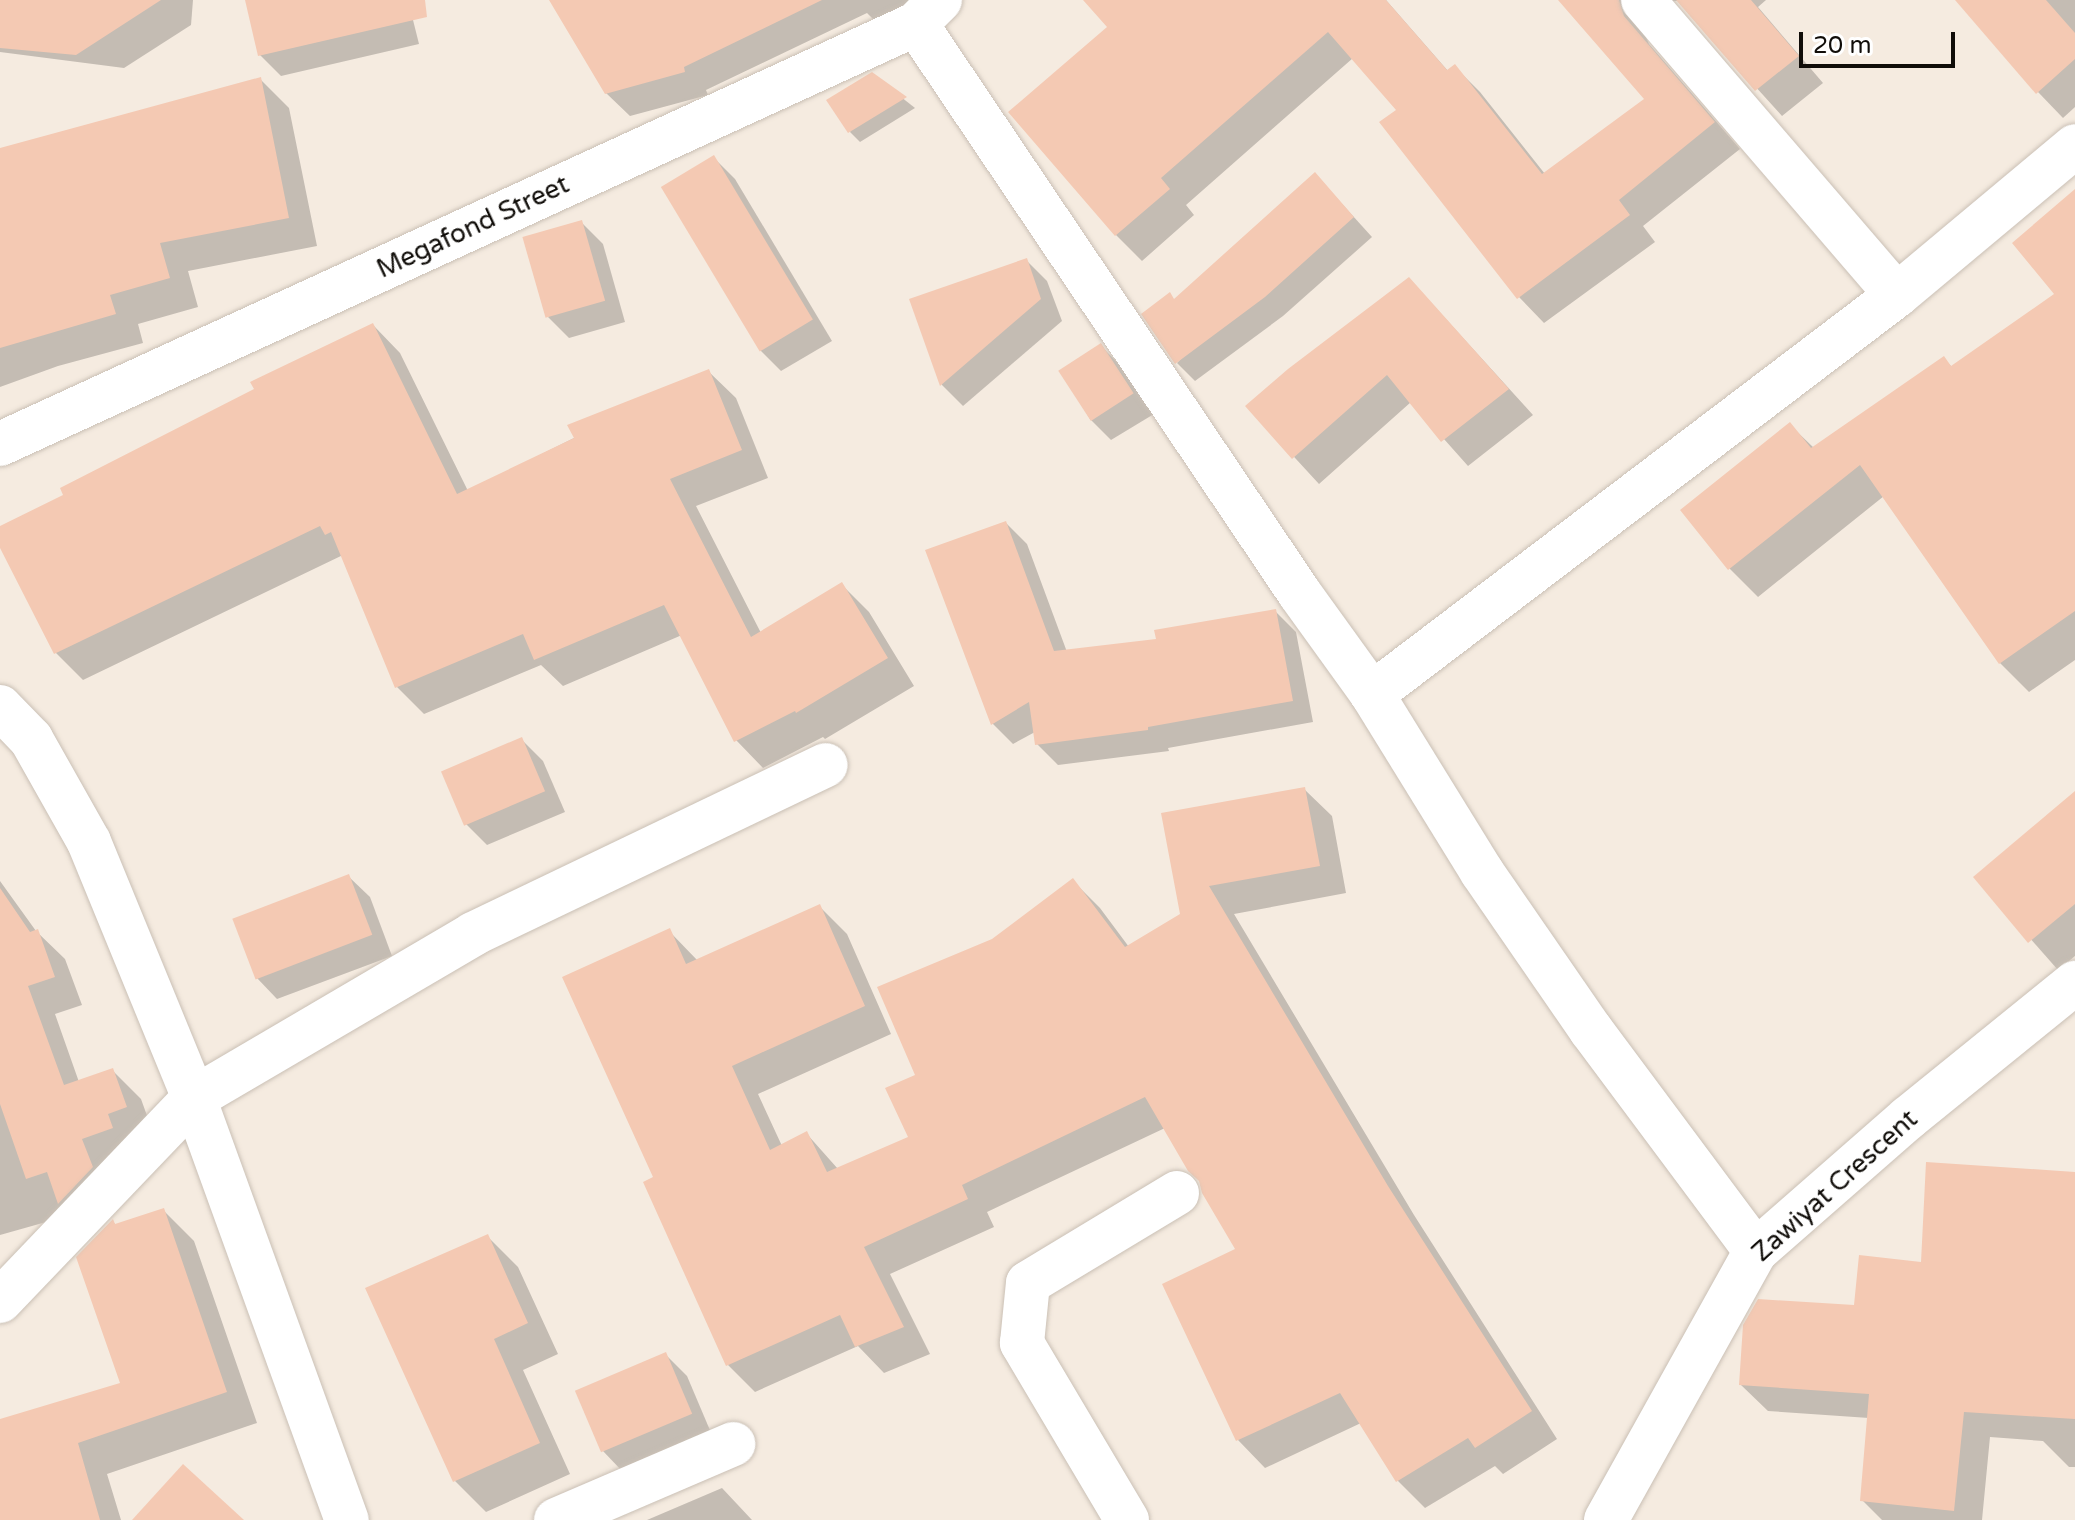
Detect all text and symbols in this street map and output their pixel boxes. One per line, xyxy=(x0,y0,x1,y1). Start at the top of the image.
scale bar xyxy=(1803,16,1959,66)
text: 20 m xyxy=(1813,31,1871,60)
street label: Megafond Street xyxy=(372,169,574,285)
street label: Zawiyat Crescent xyxy=(1746,1104,1924,1268)

